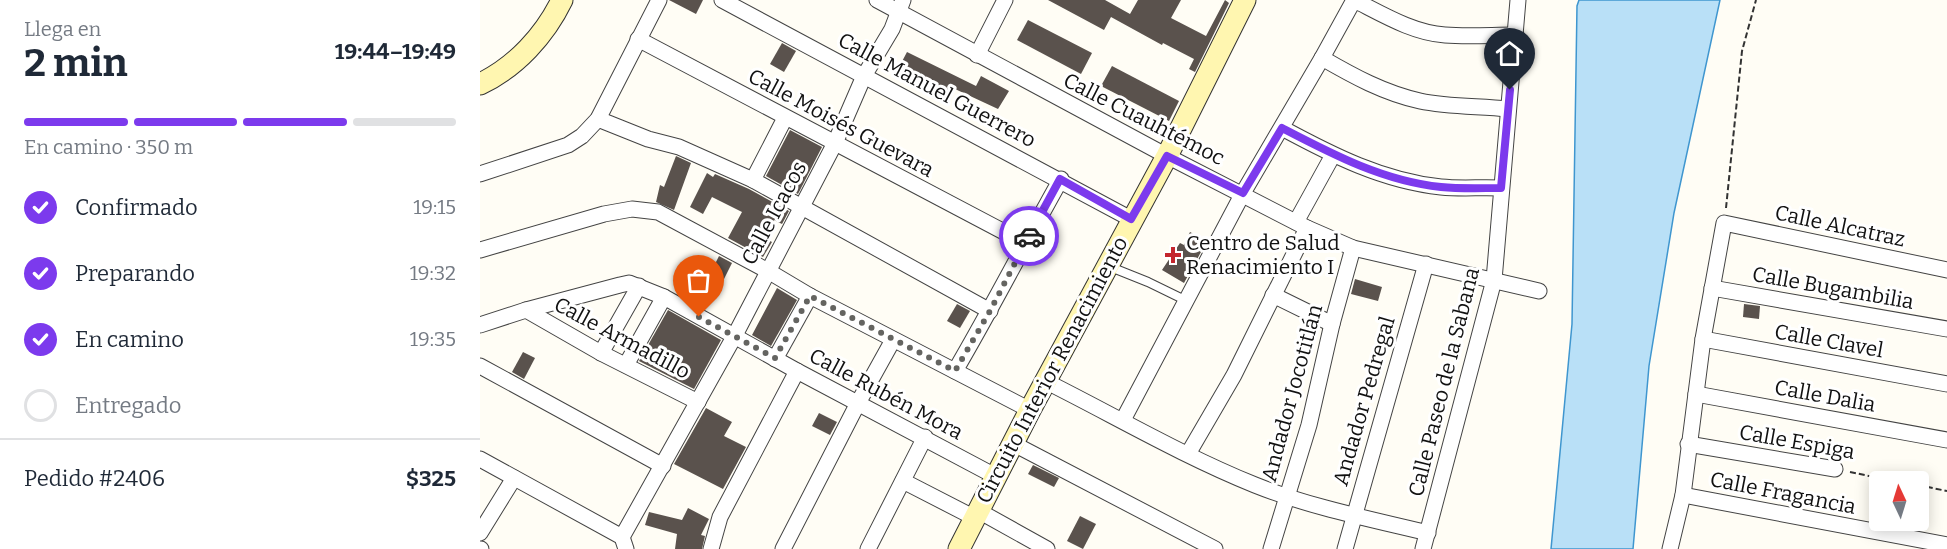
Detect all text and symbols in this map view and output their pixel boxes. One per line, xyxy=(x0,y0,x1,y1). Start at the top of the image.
text: Llega en xyxy=(24,17,101,41)
street label: Calle Manuel Guerrero xyxy=(834,27,1040,153)
pin xyxy=(1484,28,1535,90)
icon: home xyxy=(1493,37,1526,70)
text: 19:44–19:49 xyxy=(335,38,456,65)
text: 2 min xyxy=(24,40,128,86)
street label: Calle Moisés Guevara xyxy=(744,63,939,183)
street label: Calle Cuauhtémoc xyxy=(1059,67,1229,171)
text: En camino · 350 m xyxy=(24,135,193,159)
street label: Calle Icacos xyxy=(736,157,812,269)
icon: check xyxy=(24,191,57,224)
text: Confirmado xyxy=(75,194,198,221)
text: 19:15 xyxy=(413,195,456,219)
street label: Calle Alcatraz xyxy=(1772,199,1908,253)
courier xyxy=(999,206,1059,266)
icon: car xyxy=(1013,220,1046,253)
place label: Centro de Salud Renacimiento I xyxy=(1186,230,1340,280)
street label: Circuito Interior Renacimiento xyxy=(970,232,1134,508)
marker: Centro de Salud Renacimiento I xyxy=(1164,246,1182,264)
pin xyxy=(673,255,724,317)
icon: check xyxy=(24,257,57,290)
text: Preparando xyxy=(75,260,195,287)
text: 19:32 xyxy=(410,261,456,285)
street label: Calle Bugambilia xyxy=(1750,261,1916,315)
icon: bag xyxy=(682,264,715,297)
street label: Calle Paseo de la Sabana xyxy=(1403,264,1485,499)
street label: Calle Armadillo xyxy=(550,291,694,385)
street label: Andador Jocotitlán xyxy=(1256,302,1328,484)
street label: Andador Pedregal xyxy=(1327,313,1401,489)
street label: Calle Clavel xyxy=(1772,319,1886,363)
icon: check xyxy=(24,323,57,356)
text: En camino xyxy=(75,326,184,353)
text: 19:35 xyxy=(410,327,456,351)
street label: Calle Rubén Mora xyxy=(805,342,968,446)
street label: Calle Dalia xyxy=(1773,374,1878,418)
text: Entregado xyxy=(75,392,181,419)
street label: Calle Espiga xyxy=(1737,419,1857,465)
text: Pedido #2406 xyxy=(24,465,165,492)
text: $325 xyxy=(406,465,456,492)
street label: Calle Fragancia xyxy=(1708,466,1859,520)
north arrow xyxy=(1869,471,1929,531)
map controls xyxy=(1869,471,1929,531)

